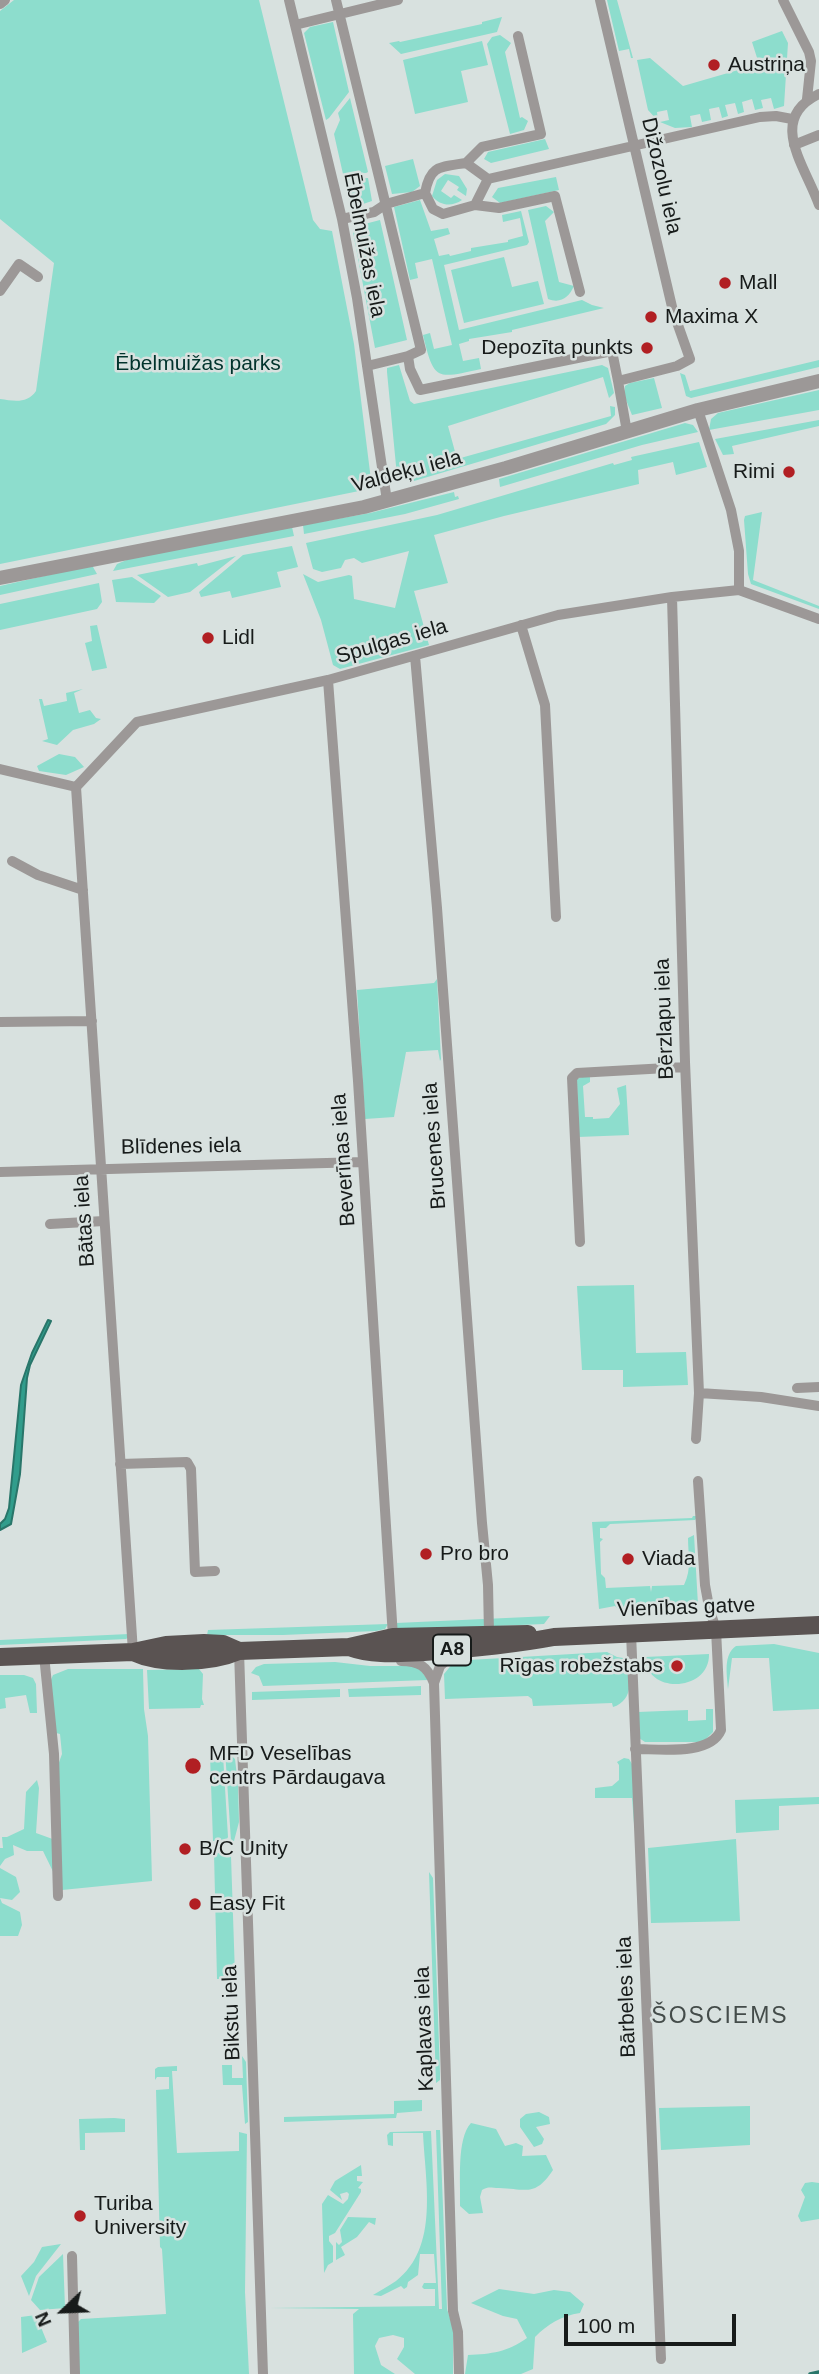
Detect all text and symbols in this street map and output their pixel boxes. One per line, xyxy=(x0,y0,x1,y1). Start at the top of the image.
place label: Austriņa xyxy=(728,52,805,78)
marker: Austriņa xyxy=(706,57,722,73)
street label: Dižozolu iela xyxy=(635,115,687,237)
street label: Ēbelmuižas iela xyxy=(338,170,390,320)
place label: Mall xyxy=(739,270,778,296)
marker: Mall xyxy=(717,275,733,291)
place label: Maxima X xyxy=(665,304,758,330)
marker: Maxima X xyxy=(643,309,659,325)
place label: Depozīta punkts xyxy=(481,335,633,361)
marker: Depozīta punkts xyxy=(639,340,655,356)
park label: Ēbelmuižas parks xyxy=(115,351,281,377)
street label: Valdeķu iela xyxy=(349,445,465,499)
place label: Rimi xyxy=(733,459,775,485)
marker: Rimi xyxy=(781,464,797,480)
street label: Spulgas iela xyxy=(334,614,450,670)
place label: Lidl xyxy=(222,625,255,651)
marker: Lidl xyxy=(200,630,216,646)
street label: Bērzlapu iela xyxy=(650,958,680,1080)
street label: Brucenes iela xyxy=(418,1082,452,1210)
street label: Beverīnas iela xyxy=(327,1093,361,1227)
street label: Blīdenes iela xyxy=(121,1133,241,1161)
street label: Bātas iela xyxy=(69,1174,101,1268)
place label: Pro bro xyxy=(440,1541,509,1567)
marker: Pro bro xyxy=(418,1546,434,1562)
place label: Viada xyxy=(642,1546,695,1572)
marker: Viada xyxy=(620,1551,636,1567)
street label: Vienības gatve xyxy=(616,1593,756,1623)
road number: A8 xyxy=(433,1634,471,1666)
place label: Rīgas robežstabs xyxy=(500,1653,663,1679)
marker: Rīgas robežstabs xyxy=(669,1658,685,1674)
place label: MFD Veselības centrs Pārdaugava xyxy=(209,1741,385,1791)
marker: MFD Veselības centrs Pārdaugava xyxy=(183,1756,203,1776)
place label: B/C Unity xyxy=(199,1836,288,1862)
marker: B/C Unity xyxy=(177,1841,193,1857)
place label: Easy Fit xyxy=(209,1891,285,1917)
marker: Easy Fit xyxy=(187,1896,203,1912)
street label: Bārbeles iela xyxy=(612,1936,642,2058)
street label: Bikstu iela xyxy=(218,1965,246,2061)
street label: Kaplavas iela xyxy=(410,1966,440,2092)
district label: ŠOSCIEMS xyxy=(652,2003,788,2031)
place label: Turiba University xyxy=(94,2191,186,2241)
marker: Turiba University xyxy=(72,2208,88,2224)
north arrow xyxy=(28,2276,98,2346)
scale bar xyxy=(567,2300,738,2344)
text: N xyxy=(31,2309,56,2330)
text: 100 m xyxy=(577,2314,635,2337)

